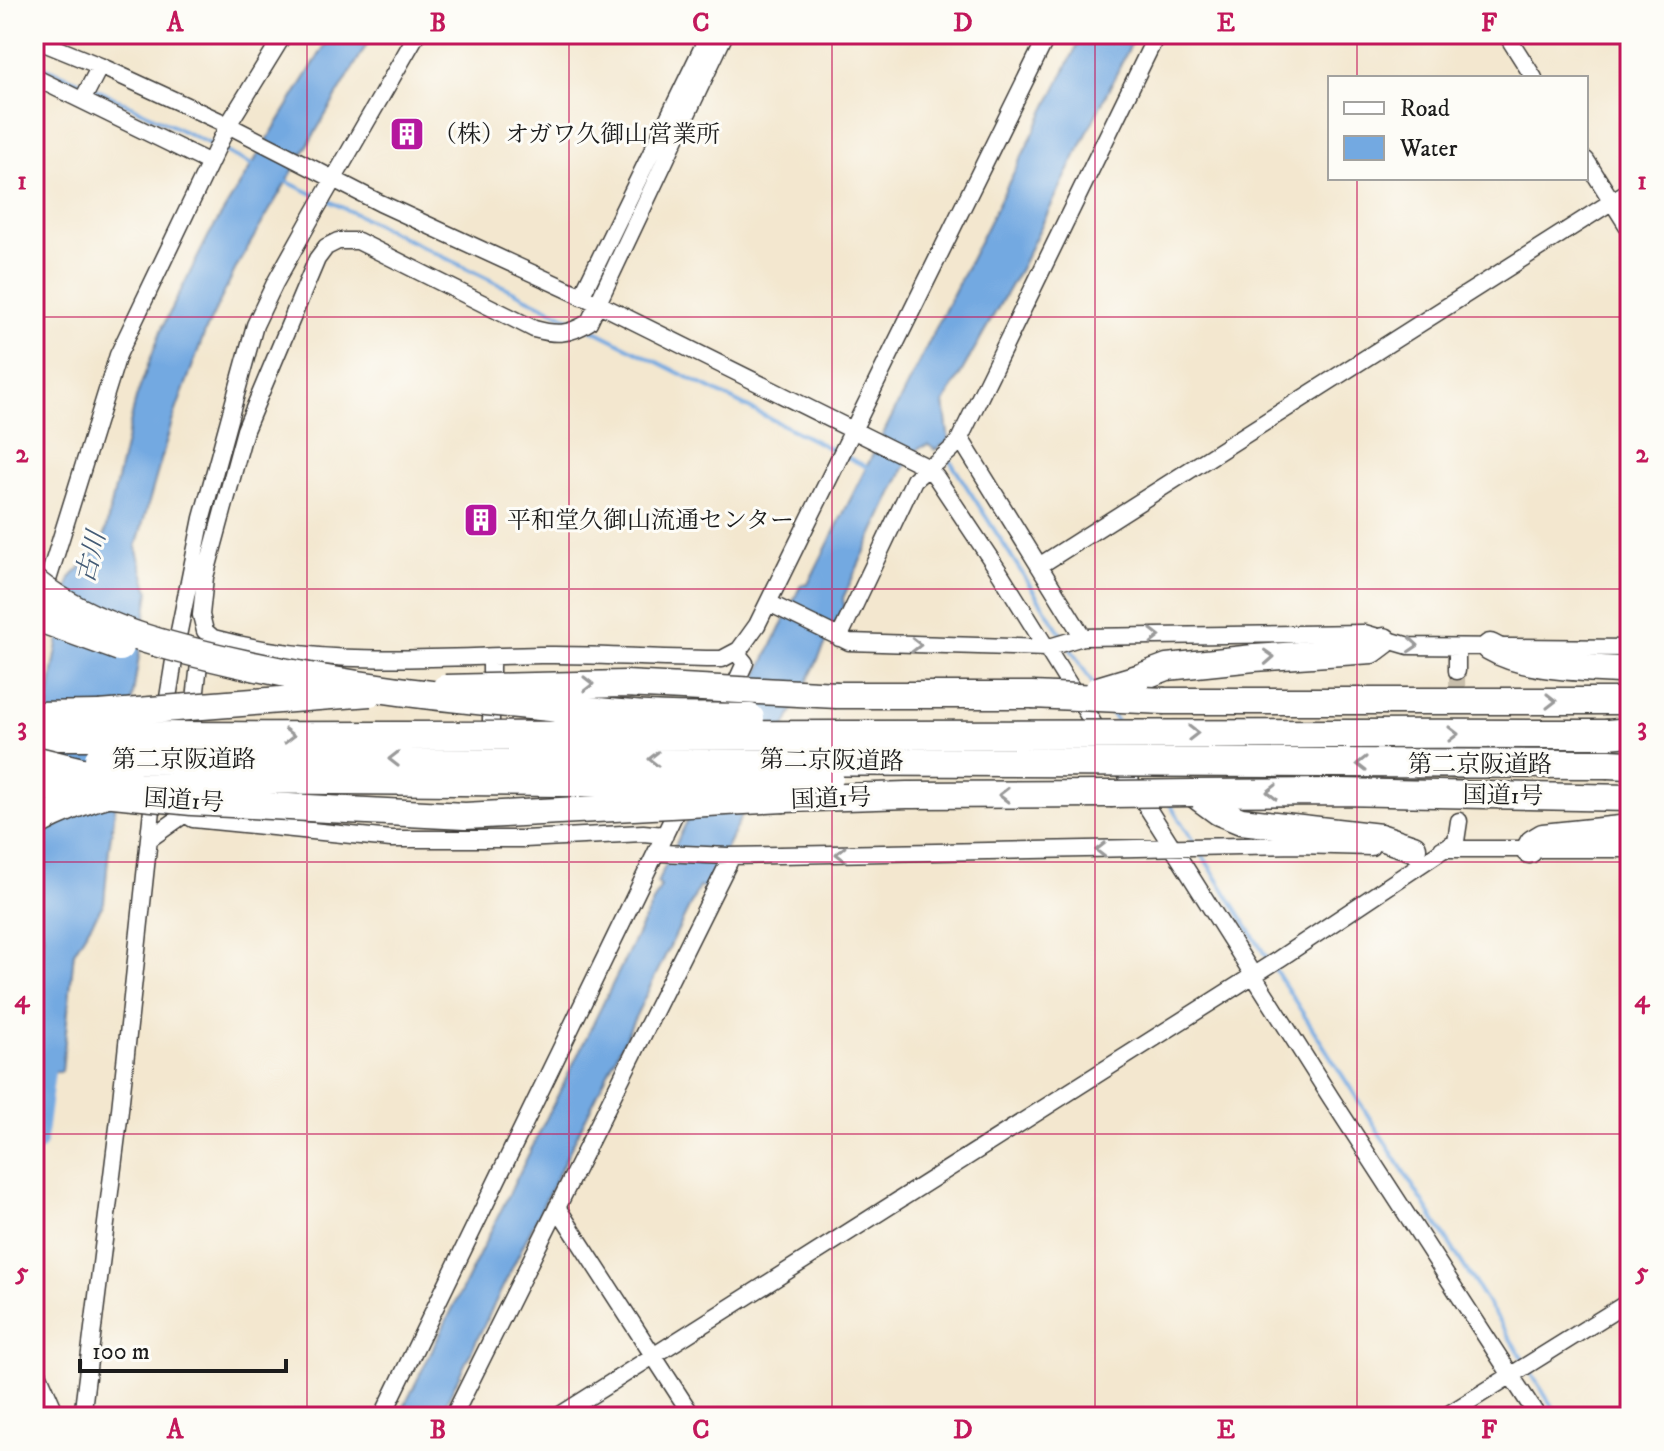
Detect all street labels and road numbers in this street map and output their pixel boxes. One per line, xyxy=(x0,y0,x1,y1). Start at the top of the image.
street label: 第二京阪道路 xyxy=(112,745,256,775)
street label: 第二京阪道路 xyxy=(760,745,904,777)
street label: 第二京阪道路 xyxy=(1408,750,1552,780)
street label: 国道1号 xyxy=(1462,780,1544,812)
street label: 国道1号 xyxy=(143,783,225,819)
street label: 国道1号 xyxy=(790,783,872,815)

